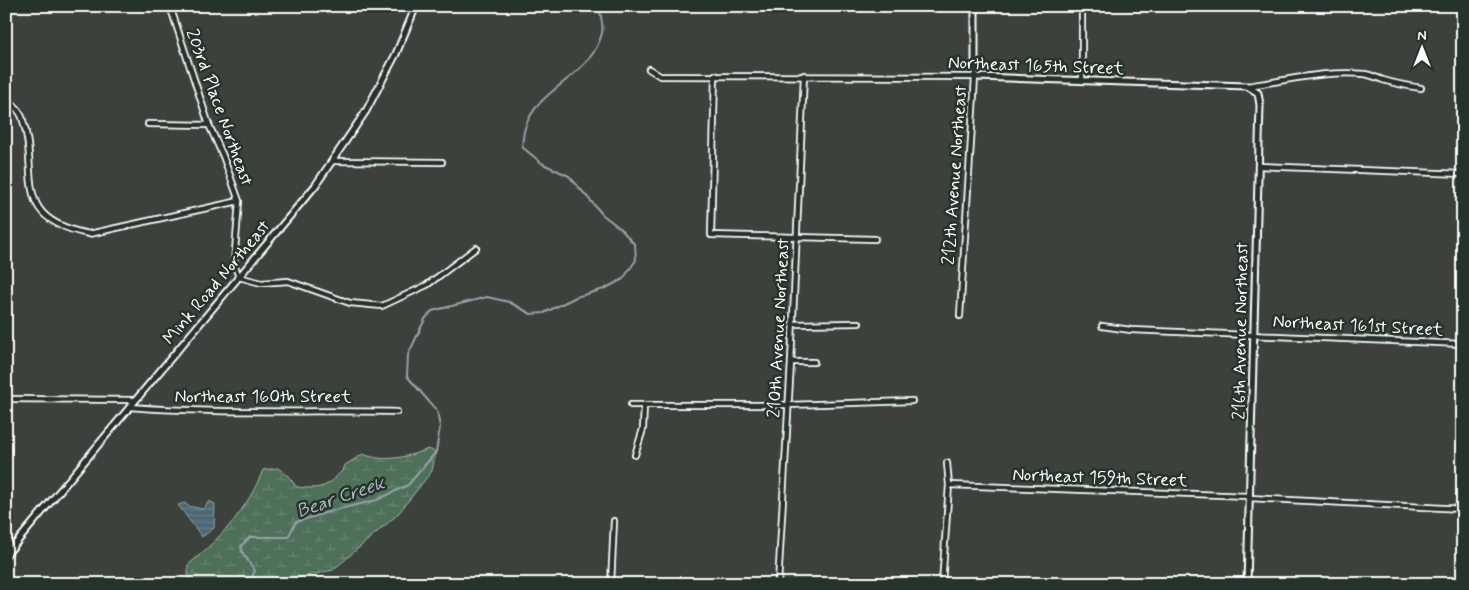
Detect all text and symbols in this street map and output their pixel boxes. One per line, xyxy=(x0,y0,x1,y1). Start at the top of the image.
north arrow xyxy=(1396,22,1446,72)
street label: 203rd Place Northeast xyxy=(180,26,259,190)
text: N xyxy=(1417,27,1427,45)
street label: Northeast 165th Street xyxy=(947,51,1125,81)
street label: 212th Avenue Northeast xyxy=(937,84,973,266)
street label: Mink Road Northeast xyxy=(158,215,276,350)
street label: 210th Avenue Northeast xyxy=(762,237,796,419)
street label: 216th Avenue Northeast xyxy=(1227,241,1255,420)
street label: Northeast 161st Street xyxy=(1272,310,1444,342)
street label: Northeast 160th Street xyxy=(174,385,352,409)
street label: Northeast 159th Street xyxy=(1012,463,1188,493)
water label: Bear Creek xyxy=(293,470,389,524)

